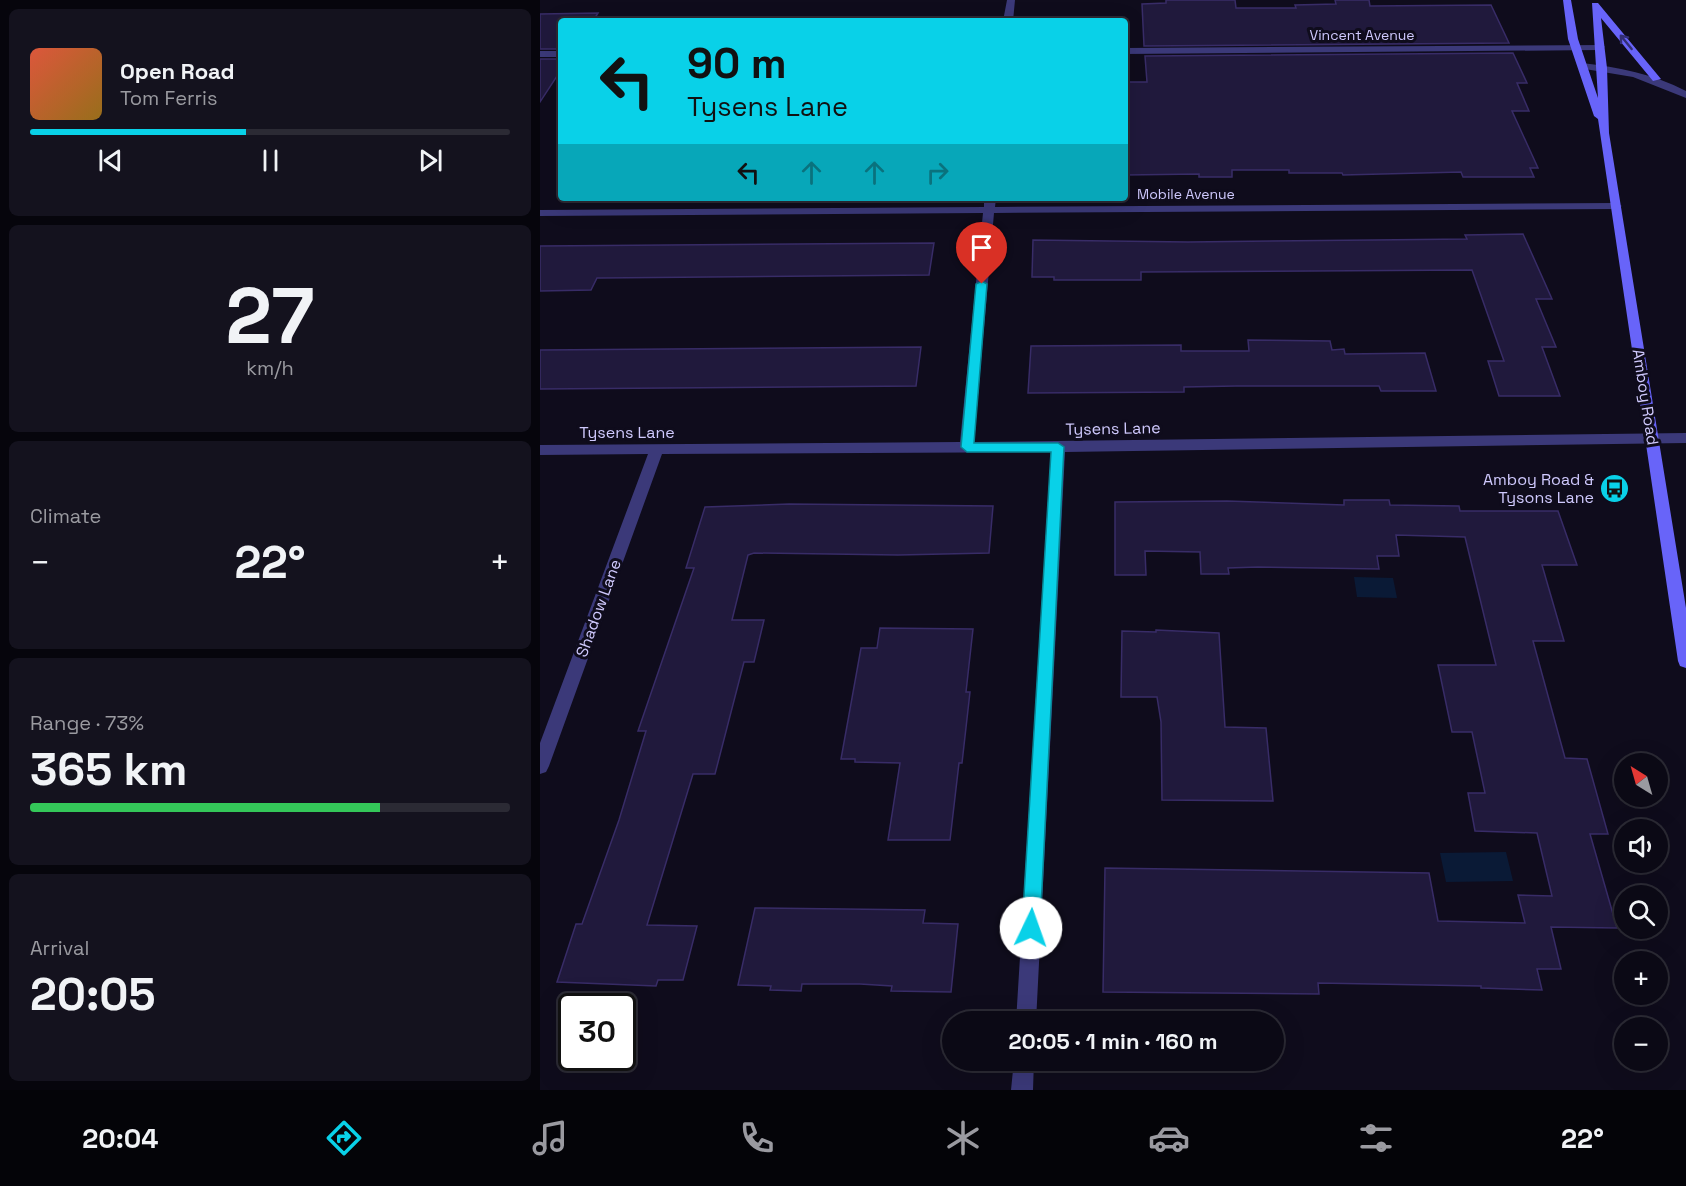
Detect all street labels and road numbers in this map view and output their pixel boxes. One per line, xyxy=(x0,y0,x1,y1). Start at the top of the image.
street label: Vincent Avenue xyxy=(1309,26,1415,44)
street label: Mobile Avenue xyxy=(1137,185,1235,203)
street label: Amboy Road xyxy=(1628,347,1663,447)
street label: Tysens Lane xyxy=(1065,417,1161,440)
street label: Tysens Lane xyxy=(579,422,675,443)
street label: Shadow Lane xyxy=(571,556,626,660)

